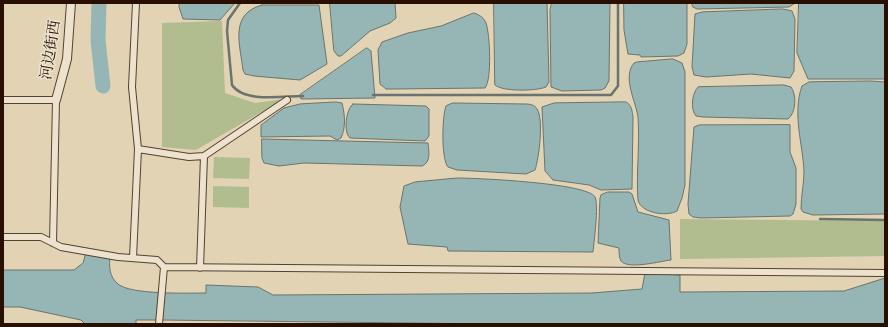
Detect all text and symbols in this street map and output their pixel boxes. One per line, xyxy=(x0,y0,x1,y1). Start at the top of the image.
street label: 河边街西 xyxy=(37,19,65,81)

